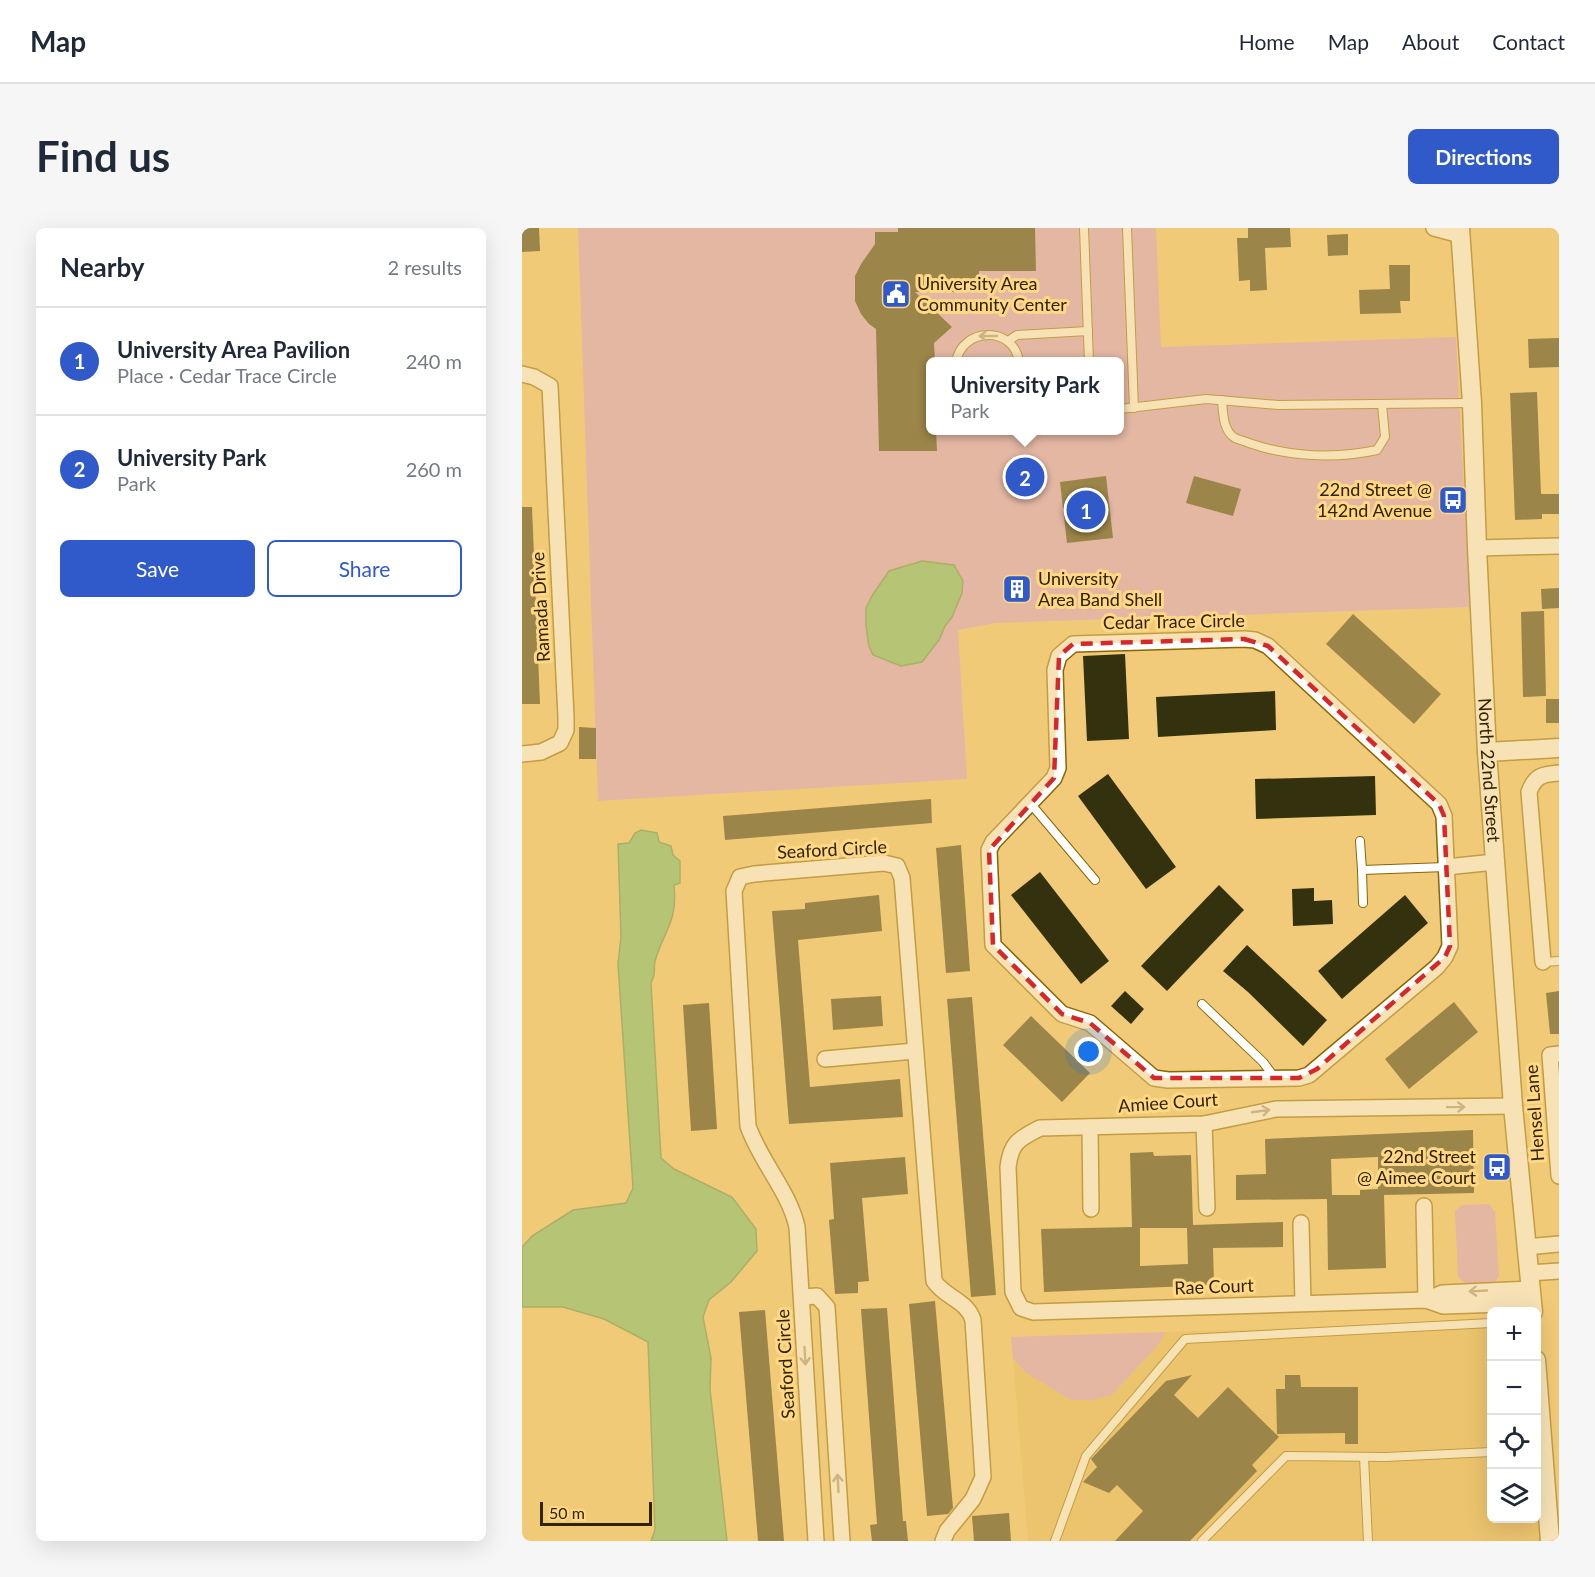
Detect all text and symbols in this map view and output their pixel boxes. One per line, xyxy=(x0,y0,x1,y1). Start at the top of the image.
text: Map xyxy=(30,24,86,58)
text: Home xyxy=(1239,29,1295,54)
text: Map xyxy=(1328,29,1369,54)
text: About xyxy=(1402,29,1459,54)
text: Contact xyxy=(1492,29,1565,54)
button: Directions xyxy=(1408,129,1559,184)
text: Find us xyxy=(36,131,170,181)
text: Nearby xyxy=(60,251,145,283)
text: 2 results xyxy=(387,255,462,279)
place label: University Area Community Center xyxy=(917,272,1067,315)
public building icon: University Area Community Center xyxy=(880,278,912,310)
one-way arrow xyxy=(978,330,998,342)
text: University Area Pavilion xyxy=(117,336,350,363)
text: 1 xyxy=(74,349,85,373)
text: 240 m xyxy=(406,349,462,373)
popup xyxy=(926,357,1124,435)
text: Place · Cedar Trace Circle xyxy=(117,363,337,387)
text: University Park xyxy=(950,371,1100,398)
text: Park xyxy=(950,398,989,422)
text: University Park xyxy=(117,444,266,471)
pin: 2 xyxy=(1006,454,1044,500)
text: 2 xyxy=(74,457,85,481)
text: 260 m xyxy=(406,457,462,481)
text: Park xyxy=(117,471,156,495)
place label: 22nd Street @ 142nd Avenue xyxy=(1317,478,1432,521)
bus stop icon: 22nd Street @ 142nd Avenue xyxy=(1437,484,1469,516)
pin: 1 xyxy=(1066,488,1106,532)
button: Save xyxy=(60,540,255,597)
button: Share xyxy=(267,540,462,597)
street label: Ramada Drive xyxy=(526,551,554,663)
place label: University Area Band Shell xyxy=(1038,567,1162,610)
building icon: University Area Band Shell xyxy=(1001,573,1033,605)
street label: Cedar Trace Circle xyxy=(1103,609,1245,633)
street label: North 22nd Street xyxy=(1474,698,1506,844)
street label: Seaford Circle xyxy=(776,835,887,863)
your location xyxy=(1074,1037,1103,1066)
street label: Hensel Lane xyxy=(1520,1064,1548,1162)
street label: Amiee Court xyxy=(1117,1088,1219,1116)
one-way arrow xyxy=(1446,1101,1466,1113)
one-way arrow xyxy=(1251,1106,1271,1117)
place label: 22nd Street @ Aimee Court xyxy=(1357,1145,1477,1188)
bus stop icon: 22nd Street @ Aimee Court xyxy=(1481,1151,1513,1183)
street label: Rae Court xyxy=(1174,1274,1255,1298)
one-way arrow xyxy=(1468,1286,1488,1297)
map controls xyxy=(1487,1307,1541,1523)
button: + xyxy=(1487,1307,1541,1361)
street label: Seaford Circle xyxy=(771,1309,799,1420)
one-way arrow xyxy=(800,1345,811,1365)
button: − xyxy=(1487,1361,1541,1415)
button: locate xyxy=(1487,1415,1541,1469)
button: layers xyxy=(1487,1469,1541,1523)
one-way arrow xyxy=(832,1473,843,1493)
scale bar xyxy=(540,1499,652,1526)
text: 50 m xyxy=(549,1503,585,1522)

